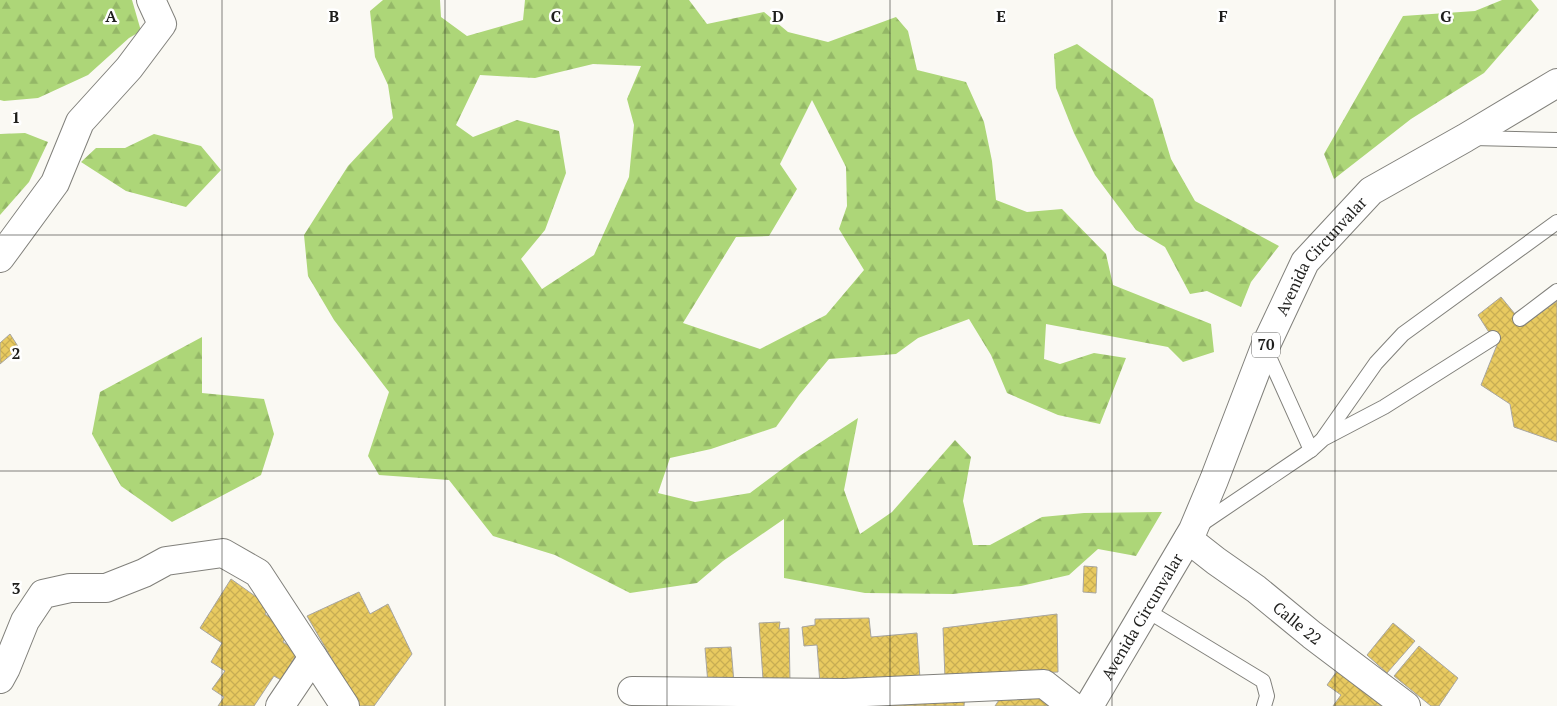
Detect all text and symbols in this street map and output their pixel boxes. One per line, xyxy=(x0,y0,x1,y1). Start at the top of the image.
text: A xyxy=(105,5,117,27)
text: B xyxy=(329,5,339,27)
text: C xyxy=(551,5,561,27)
text: D xyxy=(772,5,784,27)
text: E xyxy=(996,5,1006,27)
text: F xyxy=(1218,5,1228,27)
text: G xyxy=(1440,5,1452,27)
text: 1 xyxy=(11,106,21,128)
street label: Avenida Circunvalar xyxy=(1270,191,1372,319)
road number: 70 xyxy=(1252,332,1280,358)
text: 2 xyxy=(11,342,21,364)
street label: Avenida Circunvalar xyxy=(1096,548,1188,684)
text: 3 xyxy=(11,577,21,599)
street label: Calle 22 xyxy=(1268,596,1326,650)

